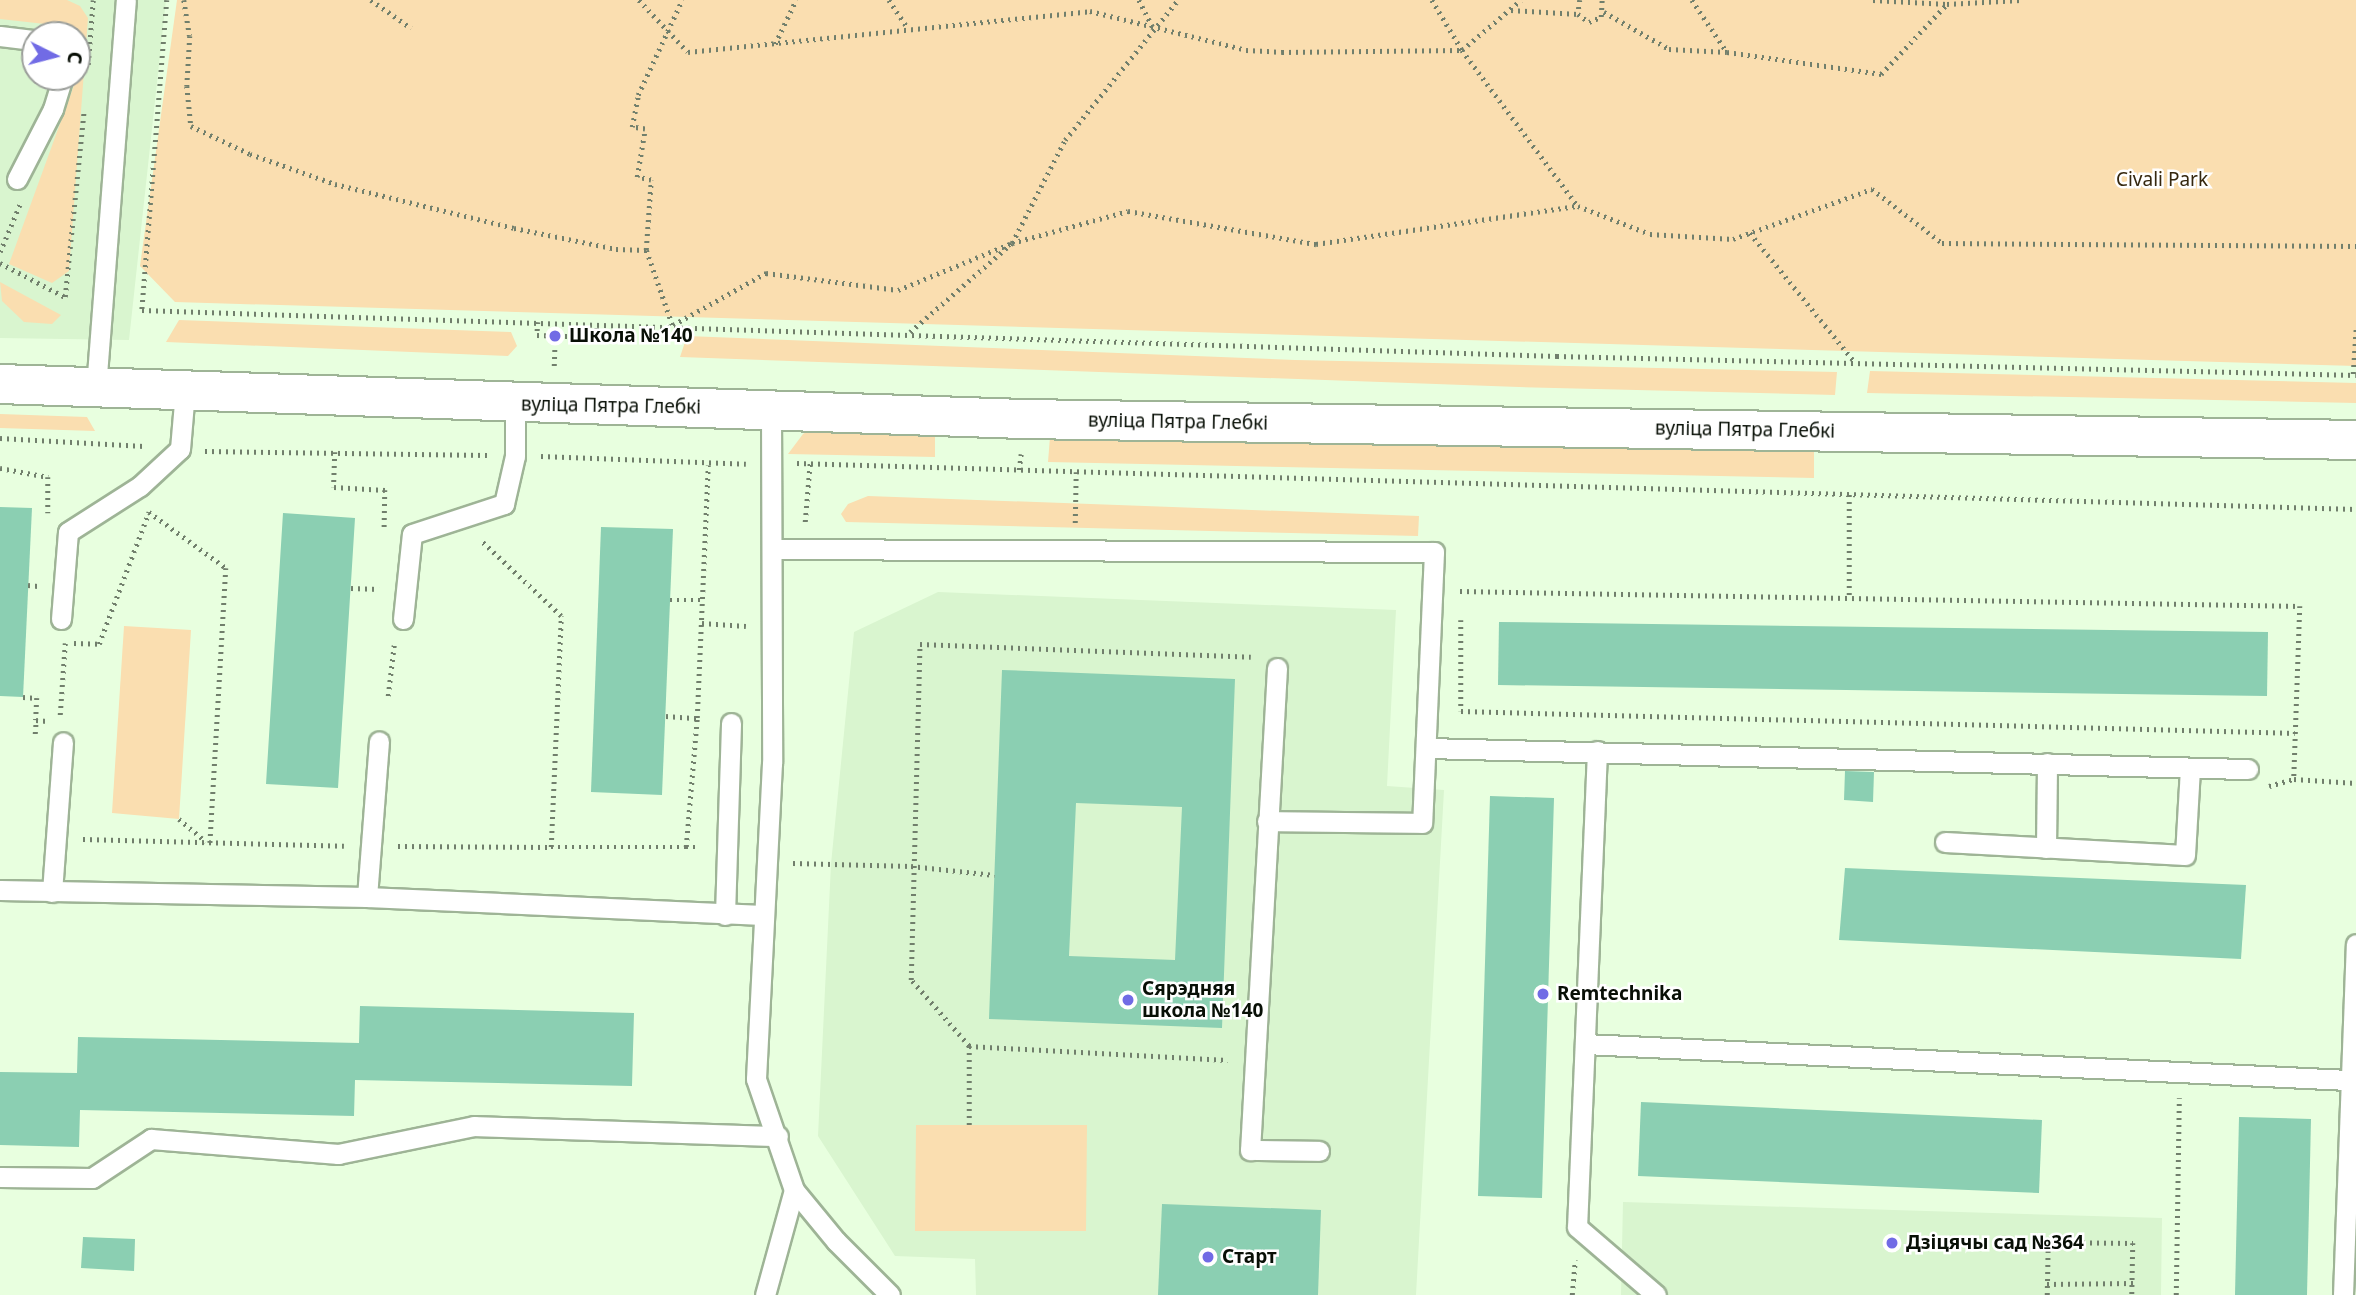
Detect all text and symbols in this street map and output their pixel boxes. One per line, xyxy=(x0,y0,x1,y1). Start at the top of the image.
north arrow xyxy=(21,21,91,91)
text: С xyxy=(61,51,88,65)
park label: Civali Park xyxy=(2116,169,2208,191)
place label: Школа №140 xyxy=(569,325,693,347)
marker: Школа №140 xyxy=(547,328,563,344)
street label: вуліца Пятра Глебкі xyxy=(521,393,701,419)
street label: вуліца Пятра Глебкі xyxy=(1088,409,1268,435)
street label: вуліца Пятра Глебкі xyxy=(1655,417,1835,443)
place label: Сярэдняя школа №140 xyxy=(1142,978,1263,1022)
place label: Remtechnika xyxy=(1557,983,1682,1005)
marker: Remtechnika xyxy=(1535,986,1551,1002)
marker: Сярэдняя школа №140 xyxy=(1120,992,1136,1008)
place label: Дзіцячы сад №364 xyxy=(1906,1232,2084,1254)
marker: Дзіцячы сад №364 xyxy=(1884,1235,1900,1251)
place label: Старт xyxy=(1222,1246,1277,1268)
marker: Старт xyxy=(1200,1249,1216,1265)

